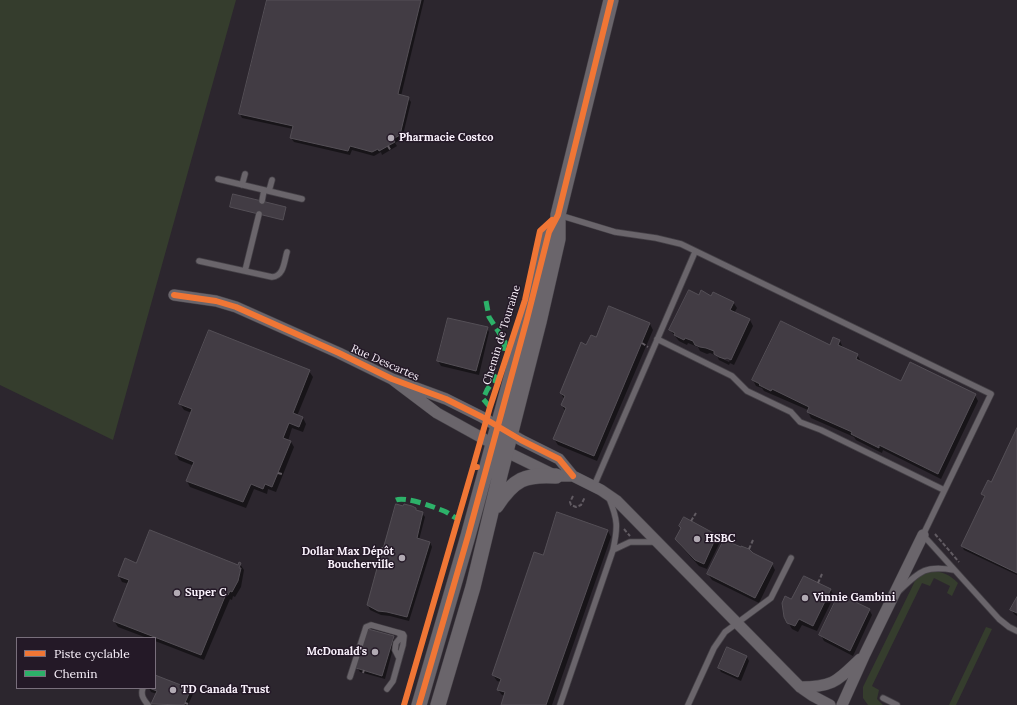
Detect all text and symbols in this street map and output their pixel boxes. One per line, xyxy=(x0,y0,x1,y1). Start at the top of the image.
place label: Pharmacie Costco xyxy=(399,131,493,145)
marker: Pharmacie Costco xyxy=(386,133,396,143)
street label: Chemin de Touraine xyxy=(481,283,523,387)
street label: Rue Descartes xyxy=(349,342,421,384)
place label: HSBC xyxy=(705,532,735,546)
marker: HSBC xyxy=(692,534,702,544)
place label: Dollar Max Dépôt Boucherville xyxy=(302,545,394,571)
marker: Dollar Max Dépôt Boucherville xyxy=(397,553,407,563)
place label: Super C xyxy=(185,586,227,600)
marker: Super C xyxy=(172,588,182,598)
place label: Vinnie Gambini xyxy=(813,591,895,605)
marker: Vinnie Gambini xyxy=(800,593,810,603)
legend xyxy=(16,637,156,689)
place label: McDonald's xyxy=(306,645,367,659)
text: Piste cyclable xyxy=(54,646,130,661)
marker: McDonald's xyxy=(370,647,380,657)
text: Chemin xyxy=(54,666,97,681)
place label: TD Canada Trust xyxy=(181,683,270,697)
marker: TD Canada Trust xyxy=(168,685,178,695)

